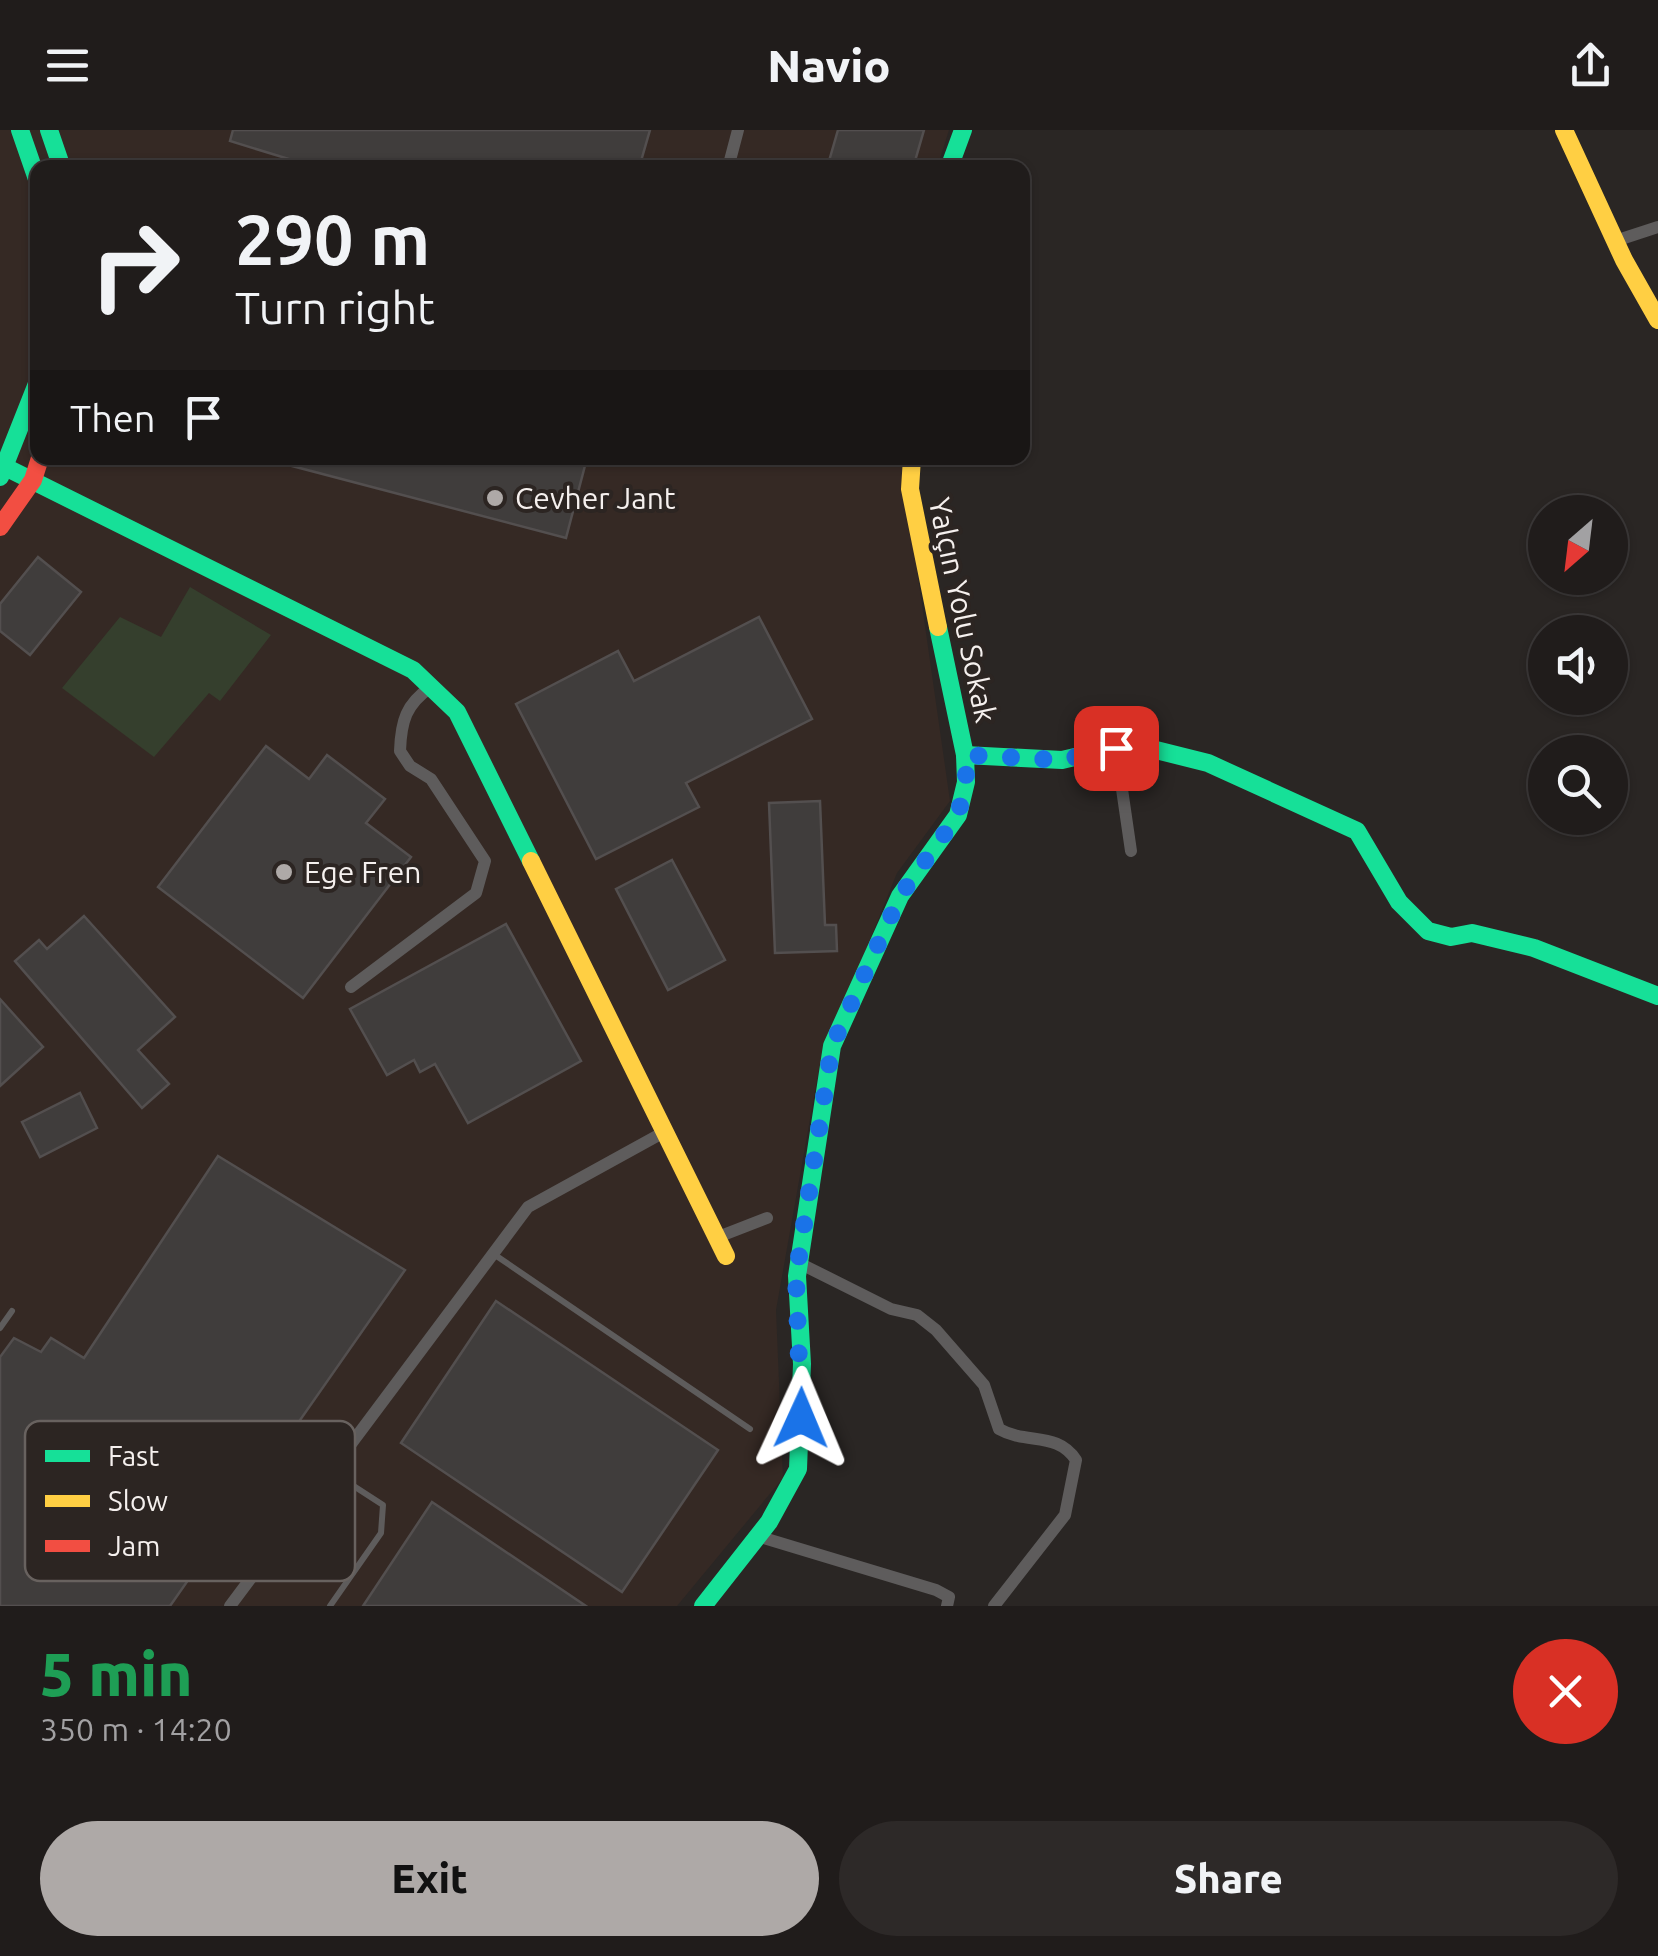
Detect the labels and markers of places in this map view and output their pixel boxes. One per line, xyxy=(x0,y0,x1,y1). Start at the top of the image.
place label: Cevher Jant xyxy=(515,481,676,515)
marker: Cevher Jant xyxy=(484,487,506,509)
pin xyxy=(1074,706,1159,791)
place label: Ege Fren xyxy=(304,855,421,889)
marker: Ege Fren xyxy=(273,861,295,883)

